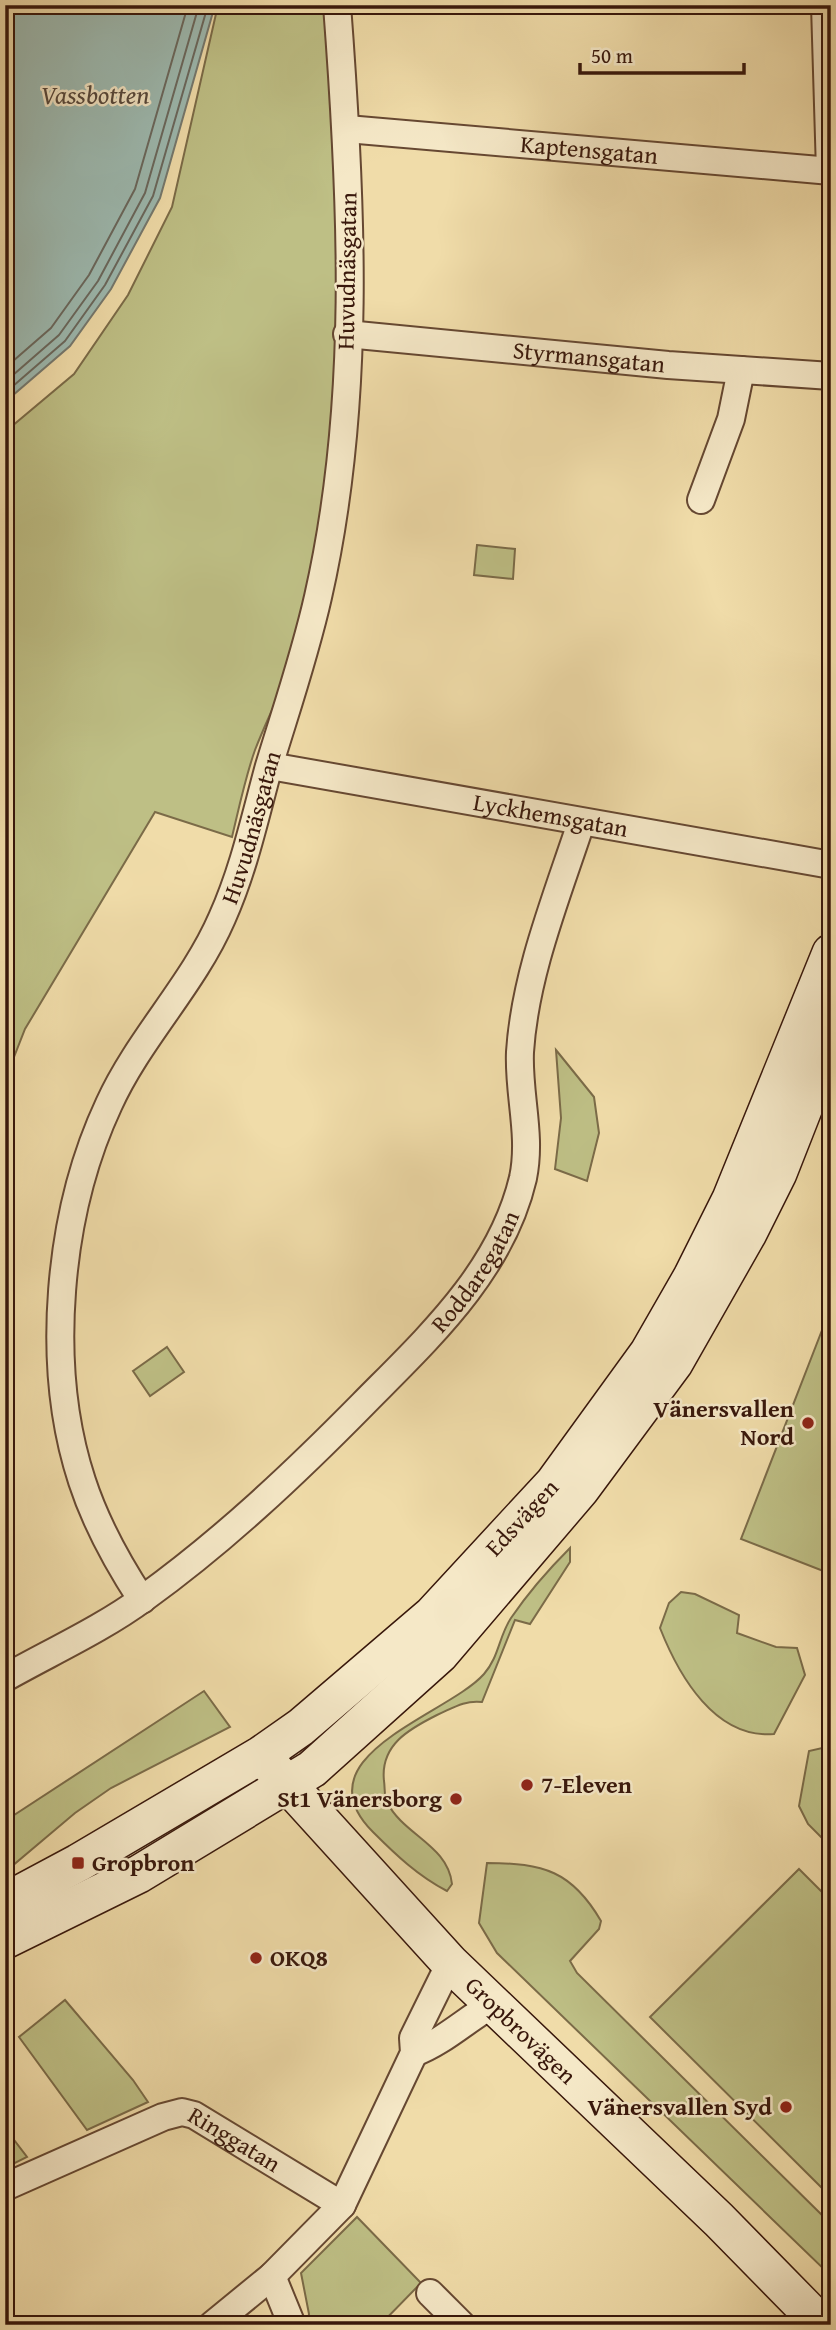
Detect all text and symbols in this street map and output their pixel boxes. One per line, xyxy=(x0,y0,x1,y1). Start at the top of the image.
scale bar xyxy=(580,32,745,76)
text: 50 m xyxy=(591,40,633,71)
water label: Vassbotten xyxy=(41,75,149,114)
street label: Kaptensgatan xyxy=(519,126,660,173)
street label: Huvudnäsgatan xyxy=(328,191,365,350)
street label: Styrmansgatan xyxy=(511,332,667,382)
street label: Huvudnäsgatan xyxy=(212,746,290,909)
street label: Lyckhemsgatan xyxy=(471,784,631,846)
street label: Roddaregatan xyxy=(422,1205,528,1340)
place label: Vänersvallen Nord xyxy=(653,1391,794,1454)
marker: Vänersvallen Nord xyxy=(800,1415,816,1431)
street label: Edsvägen xyxy=(477,1470,567,1564)
place label: 7-Eleven xyxy=(541,1767,632,1802)
marker: 7-Eleven xyxy=(519,1777,535,1793)
place label: St1 Vänersborg xyxy=(277,1781,442,1816)
marker: St1 Vänersborg xyxy=(448,1791,464,1807)
place label: Gropbron xyxy=(92,1845,194,1880)
marker: Gropbron xyxy=(70,1855,86,1871)
place label: OKQ8 xyxy=(270,1940,328,1975)
marker: OKQ8 xyxy=(248,1950,264,1966)
street label: Gropbrovägen xyxy=(457,1968,585,2092)
place label: Vänersvallen Syd xyxy=(587,2089,772,2124)
street label: Ringgatan xyxy=(182,2097,288,2181)
marker: Vänersvallen Syd xyxy=(778,2099,794,2115)

